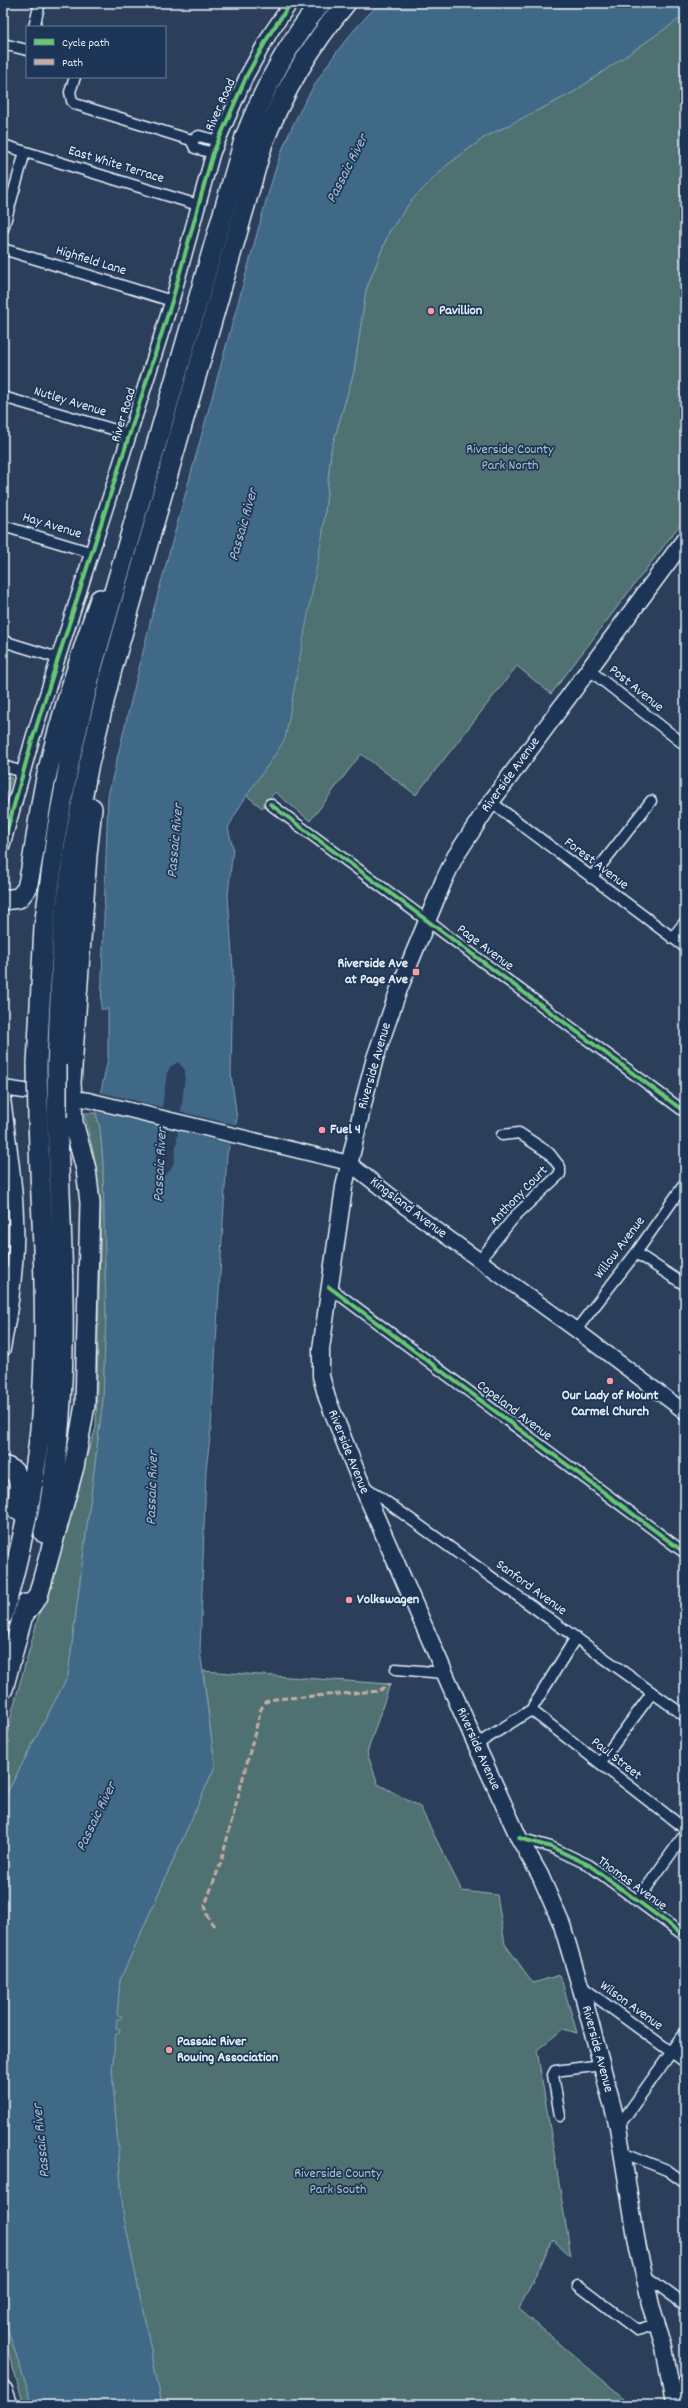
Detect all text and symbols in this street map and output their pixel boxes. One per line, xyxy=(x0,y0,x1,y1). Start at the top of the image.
legend xyxy=(26,26,166,78)
text: Cycle path xyxy=(62,35,110,52)
text: Path xyxy=(62,55,83,72)
street label: River Road xyxy=(200,75,242,135)
water label: Passaic River xyxy=(321,130,375,207)
street label: East White Terrace xyxy=(66,141,166,189)
street label: Highfield Lane xyxy=(53,241,129,281)
place label: Pavillion xyxy=(439,301,483,321)
marker: Pavillion xyxy=(426,306,436,316)
street label: Nutley Avenue xyxy=(31,382,109,422)
street label: River Road xyxy=(106,385,142,445)
park label: Riverside County Park North xyxy=(466,440,554,476)
water label: Passaic River xyxy=(223,485,265,564)
street label: Hay Avenue xyxy=(20,508,84,544)
street label: Post Avenue xyxy=(604,661,668,717)
street label: Riverside Avenue xyxy=(477,733,545,817)
water label: Passaic River xyxy=(162,802,190,879)
street label: Forest Avenue xyxy=(559,833,633,895)
street label: Page Avenue xyxy=(452,920,518,976)
place label: Riverside Ave at Page Ave xyxy=(337,954,408,990)
marker: Riverside Ave at Page Ave xyxy=(411,967,421,977)
street label: Riverside Avenue xyxy=(353,1020,397,1112)
place label: Fuel 4 xyxy=(330,1120,361,1140)
marker: Fuel 4 xyxy=(317,1125,327,1135)
water label: Passaic River xyxy=(148,1126,174,1203)
street label: Anthony Court xyxy=(485,1161,553,1231)
street label: Kingsland Avenue xyxy=(365,1172,451,1244)
street label: Willow Avenue xyxy=(590,1212,650,1284)
street label: Copeland Avenue xyxy=(472,1376,556,1446)
marker: Our Lady of Mount Carmel Church xyxy=(605,1376,615,1386)
place label: Our Lady of Mount Carmel Church xyxy=(562,1386,659,1422)
street label: Riverside Avenue xyxy=(322,1407,374,1497)
water label: Passaic River xyxy=(141,1449,165,1525)
street label: Sanford Avenue xyxy=(491,1555,571,1621)
place label: Volkswagen xyxy=(357,1590,420,1610)
marker: Volkswagen xyxy=(344,1595,354,1605)
street label: Riverside Avenue xyxy=(451,1704,505,1794)
street label: Paul Street xyxy=(586,1733,646,1785)
water label: Passaic River xyxy=(71,1778,124,1855)
street label: Thomas Avenue xyxy=(593,1852,671,1916)
street label: Wilson Avenue xyxy=(595,1976,667,2036)
street label: Riverside Avenue xyxy=(576,2003,618,2095)
place label: Passaic River Rowing Association xyxy=(177,2032,279,2068)
marker: Passaic River Rowing Association xyxy=(164,2045,174,2055)
water label: Passaic River xyxy=(27,2102,57,2179)
park label: Riverside County Park South xyxy=(294,2164,382,2200)

